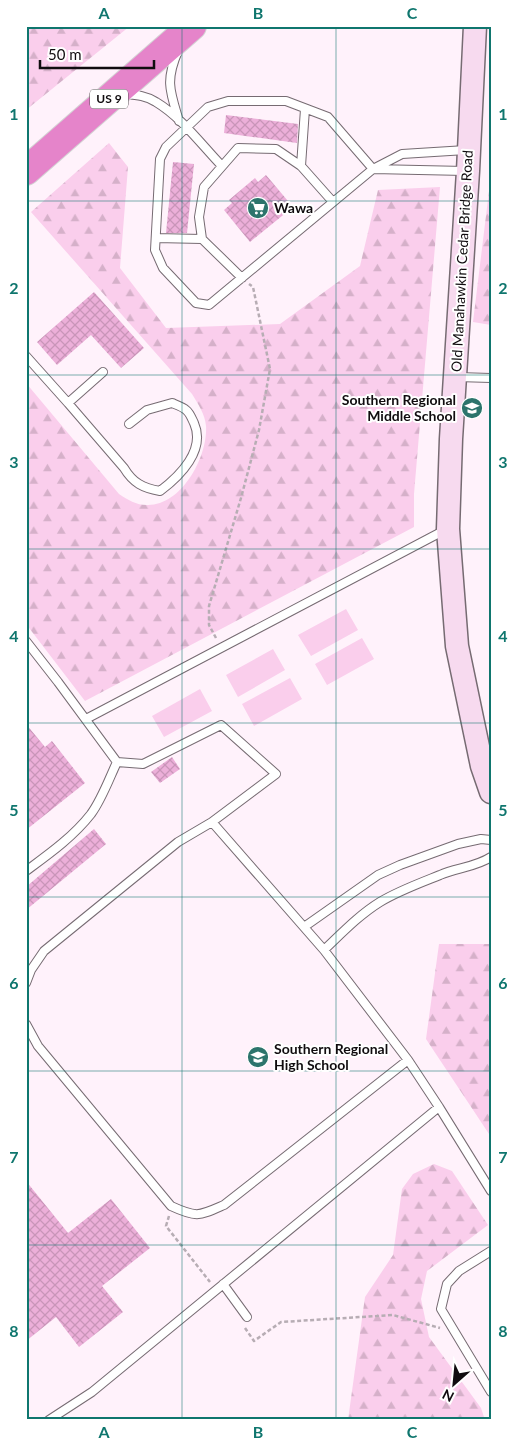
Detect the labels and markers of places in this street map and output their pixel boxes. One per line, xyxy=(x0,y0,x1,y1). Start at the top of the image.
supermarket icon: Wawa xyxy=(246,196,270,220)
place label: Wawa xyxy=(274,199,313,216)
place label: Southern Regional Middle School xyxy=(342,391,456,424)
school or university icon: Southern Regional Middle School xyxy=(460,396,484,420)
place label: Southern Regional High School xyxy=(274,1040,388,1073)
school or university icon: Southern Regional High School xyxy=(246,1045,270,1069)

